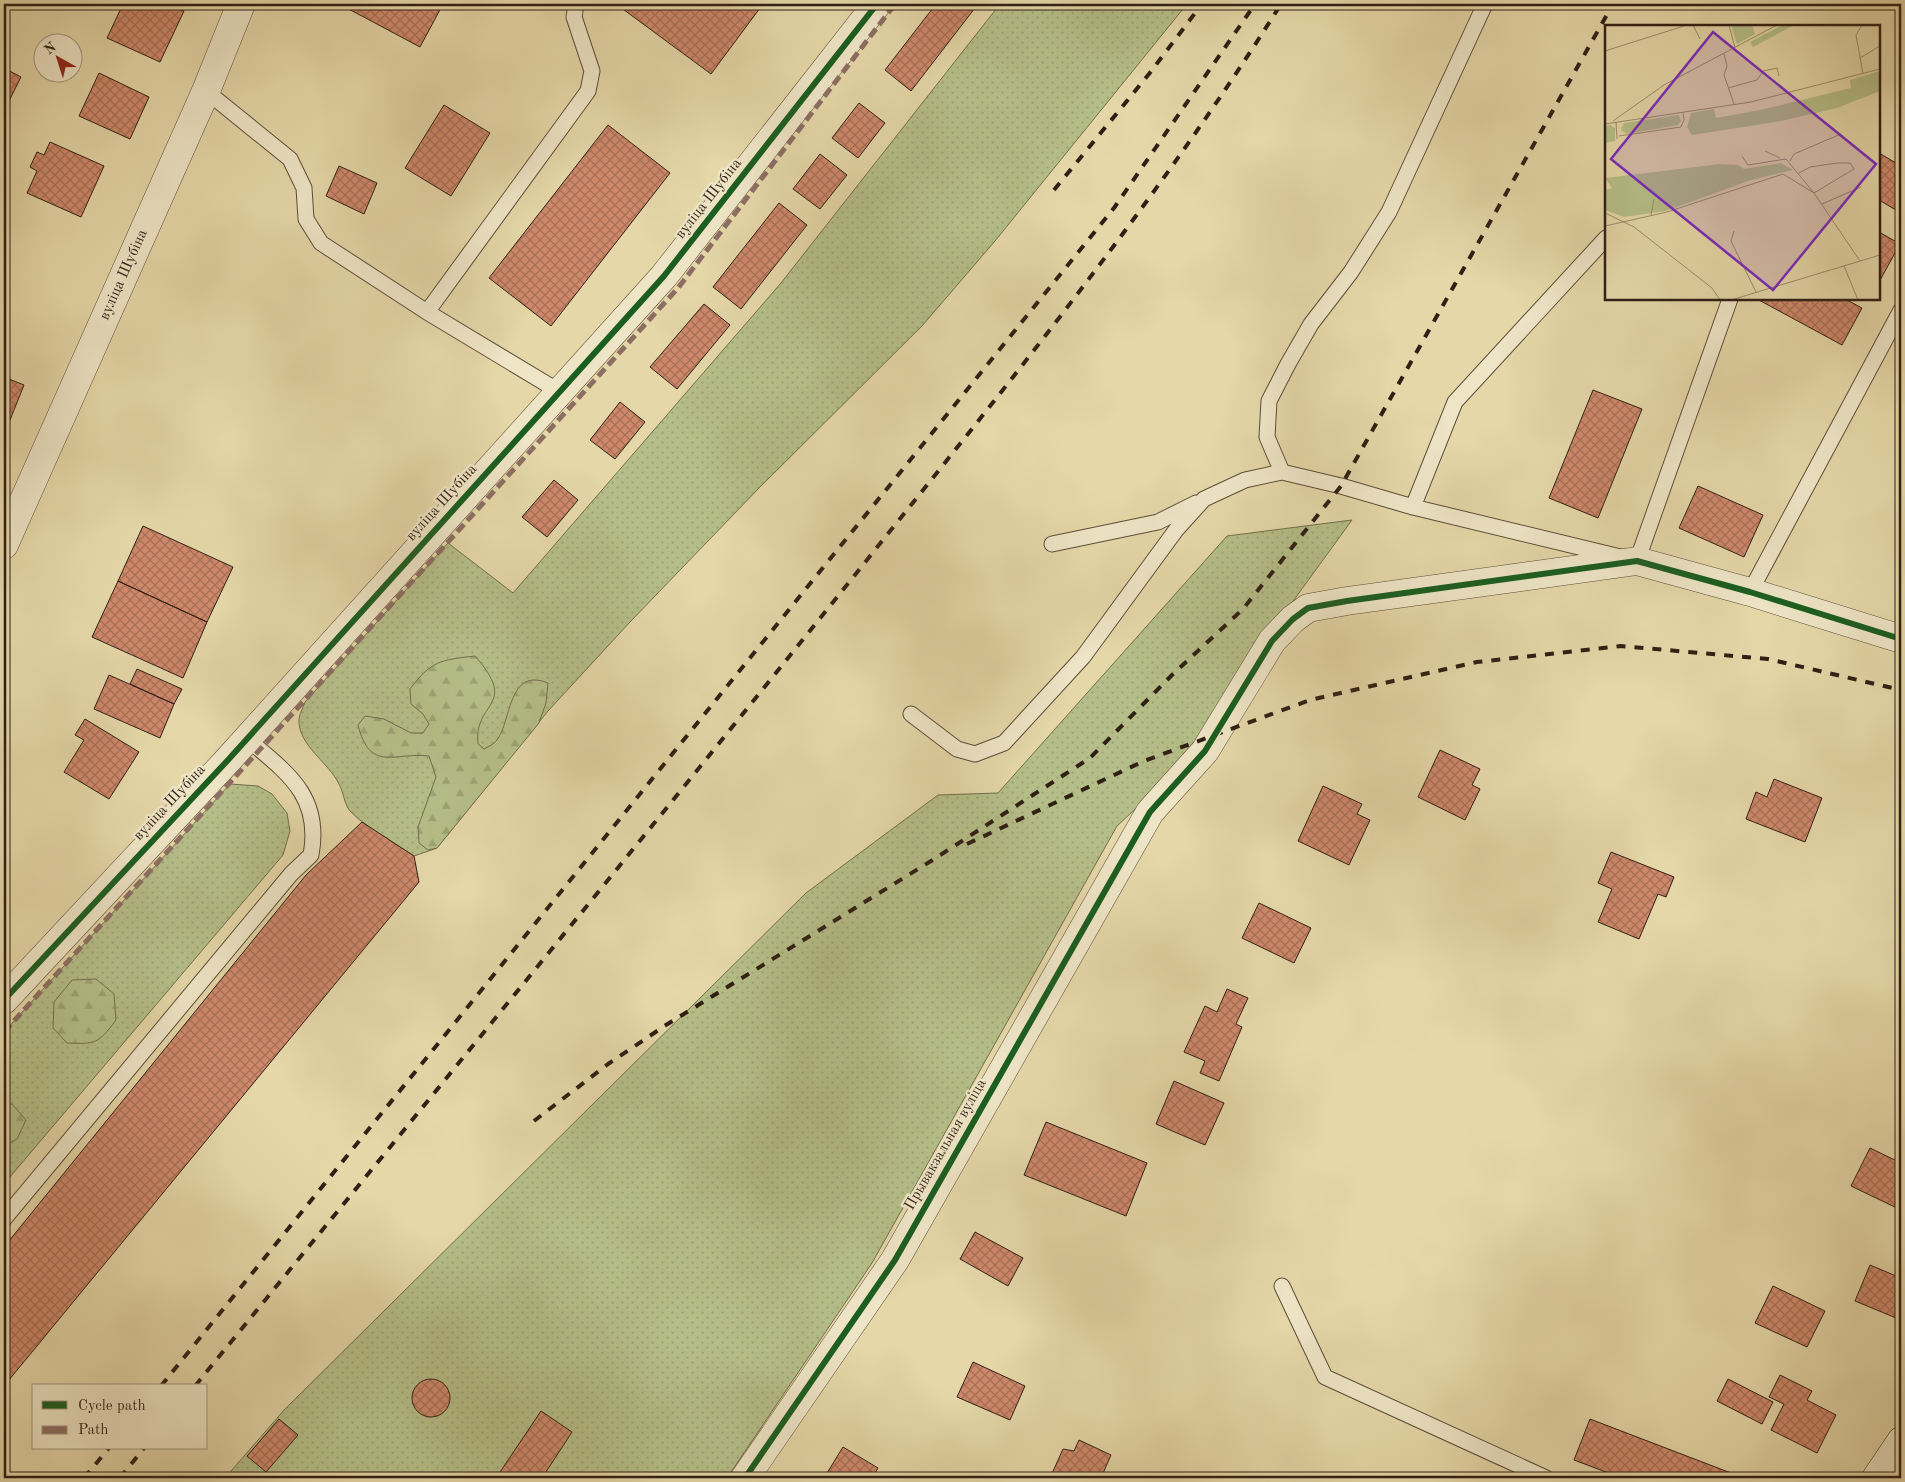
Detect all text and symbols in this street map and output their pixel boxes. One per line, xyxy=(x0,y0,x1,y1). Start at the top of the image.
inset map xyxy=(1605,25,1880,300)
north arrow xyxy=(32,32,82,82)
text: N xyxy=(42,40,59,57)
street label: вуліца Шубіна xyxy=(673,156,745,242)
street label: вуліца Шубіна xyxy=(97,227,151,323)
street label: вуліца Шубіна xyxy=(404,461,481,544)
street label: вуліца Шубіна xyxy=(131,762,209,844)
street label: Прывакзальная вуліца xyxy=(902,1076,990,1213)
legend xyxy=(32,1384,208,1450)
text: Cycle path xyxy=(78,1399,146,1414)
text: Path xyxy=(78,1423,108,1438)

